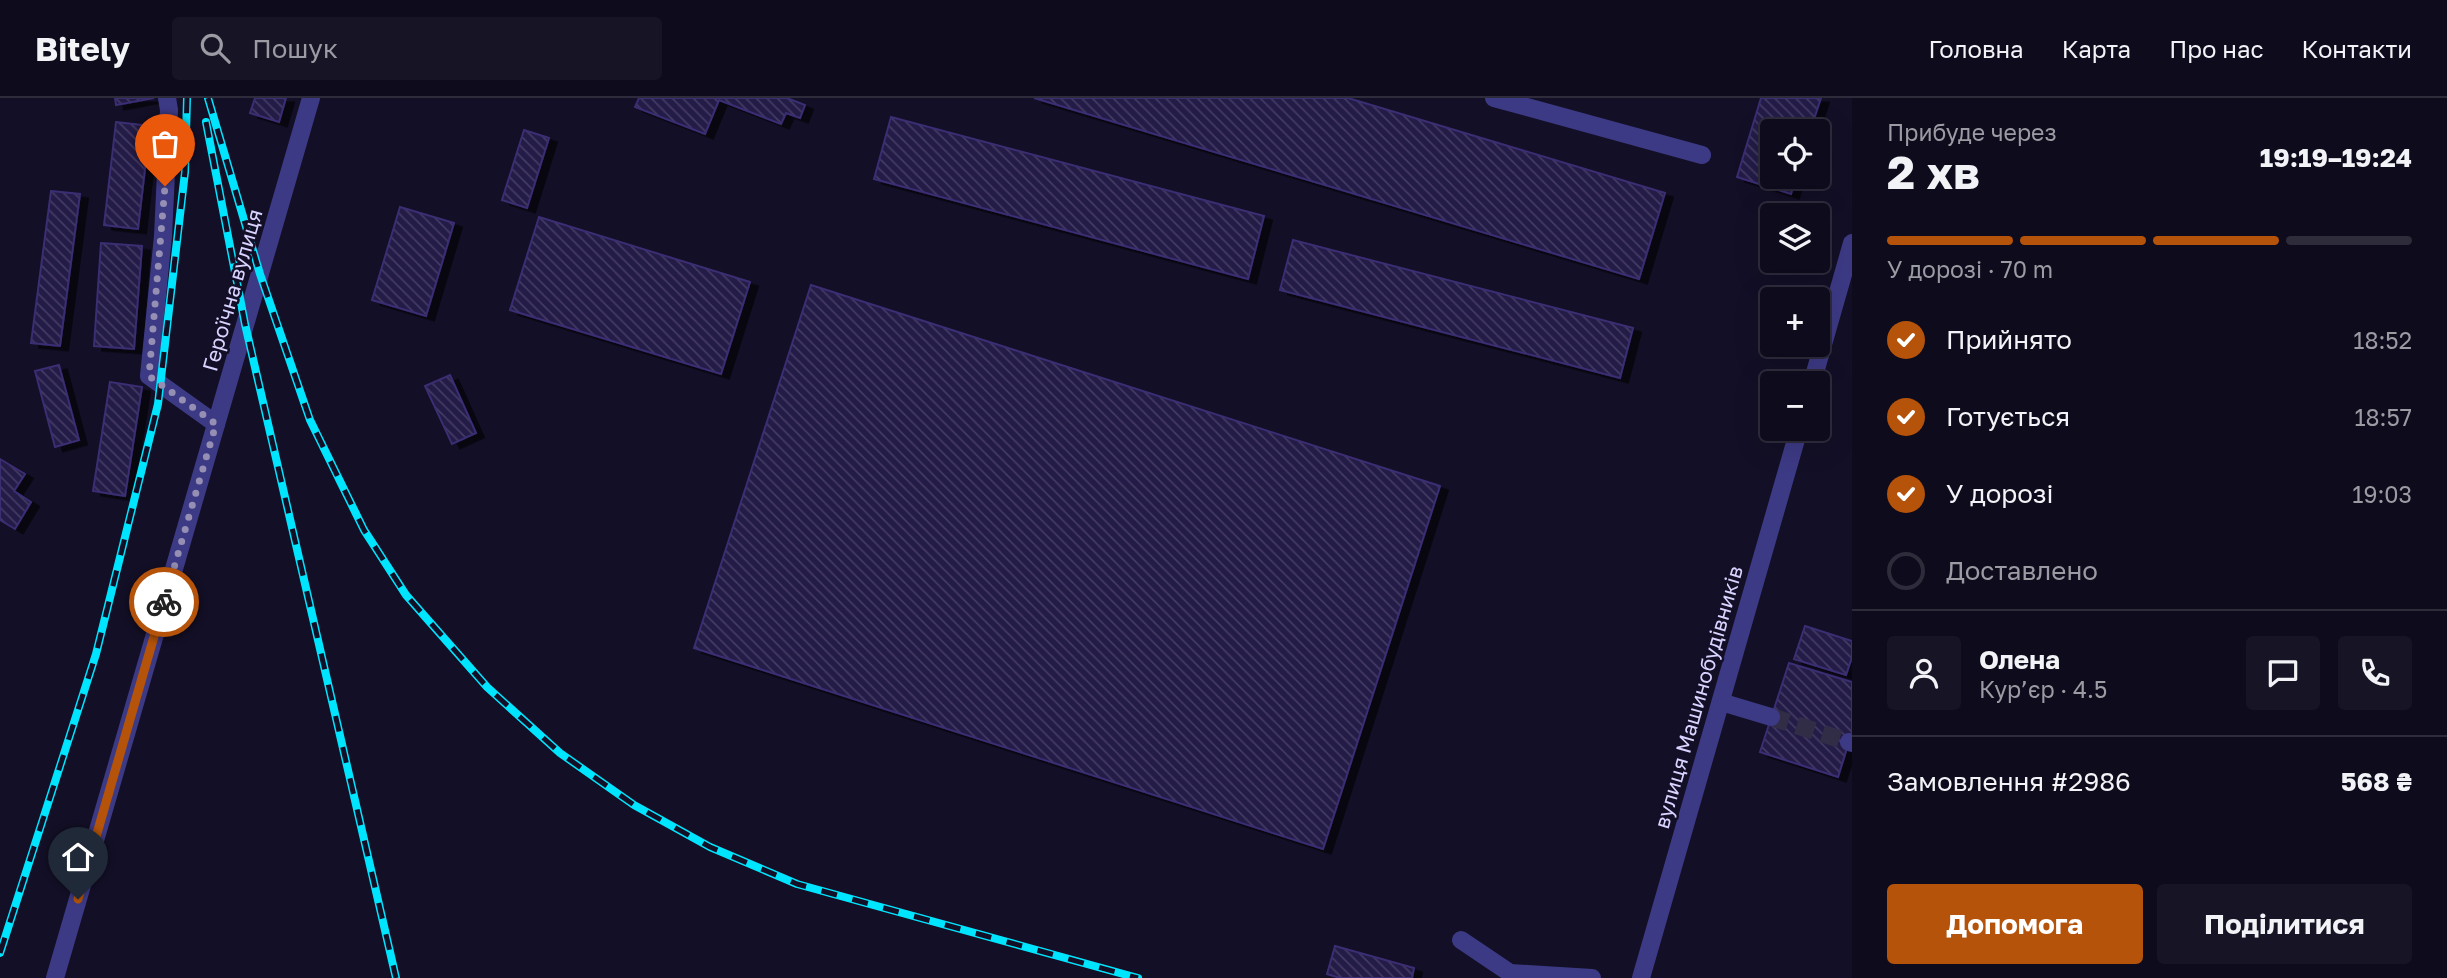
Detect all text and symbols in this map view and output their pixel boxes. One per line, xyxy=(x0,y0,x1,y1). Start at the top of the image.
search box xyxy=(172,17,662,80)
text: Bitely xyxy=(35,29,130,68)
icon: search xyxy=(196,29,234,67)
text: Пошук xyxy=(252,33,338,64)
text: Головна xyxy=(1928,34,2024,63)
text: Карта xyxy=(2062,34,2131,63)
text: Про нас xyxy=(2169,34,2264,63)
text: Контакти xyxy=(2302,34,2412,63)
pin xyxy=(135,114,195,186)
text: Прибуде через xyxy=(1887,118,2057,146)
map controls xyxy=(1760,119,1830,441)
button: locate xyxy=(1760,119,1830,189)
icon: bag xyxy=(146,125,184,163)
text: 19:19–19:24 xyxy=(2260,142,2412,173)
text: 2 хв xyxy=(1887,144,1980,199)
button: layers xyxy=(1760,203,1830,273)
street label: Героїчна вулиця xyxy=(196,206,268,374)
text: У дорозі · 70 m xyxy=(1887,255,2053,283)
button: + xyxy=(1760,287,1830,357)
icon: check xyxy=(1887,321,1925,359)
text: Прийнято xyxy=(1946,324,2072,355)
text: 18:52 xyxy=(2353,326,2412,354)
button: − xyxy=(1760,371,1830,441)
icon: check xyxy=(1887,398,1925,436)
text: Готується xyxy=(1946,401,2070,432)
text: 18:57 xyxy=(2354,403,2412,431)
icon: check xyxy=(1887,475,1925,513)
text: У дорозі xyxy=(1946,478,2053,509)
text: 19:03 xyxy=(2352,480,2412,508)
text: Доставлено xyxy=(1946,555,2098,586)
street label: вулиця Машинобудівників xyxy=(1648,563,1748,831)
courier xyxy=(129,567,199,637)
icon: bike xyxy=(145,583,183,621)
button: person xyxy=(1887,636,1961,710)
button: chat xyxy=(2246,636,2320,710)
button: phone xyxy=(2338,636,2412,710)
text: Олена xyxy=(1979,644,2060,675)
text: Кур’єр · 4.5 xyxy=(1979,675,2107,703)
text: Замовлення #2986 xyxy=(1887,766,2131,797)
text: 568 ₴ xyxy=(2341,766,2412,797)
pin xyxy=(48,827,108,899)
icon: home xyxy=(59,838,97,876)
button: Допомога xyxy=(1887,884,2143,964)
button: Поділитися xyxy=(2157,884,2412,964)

